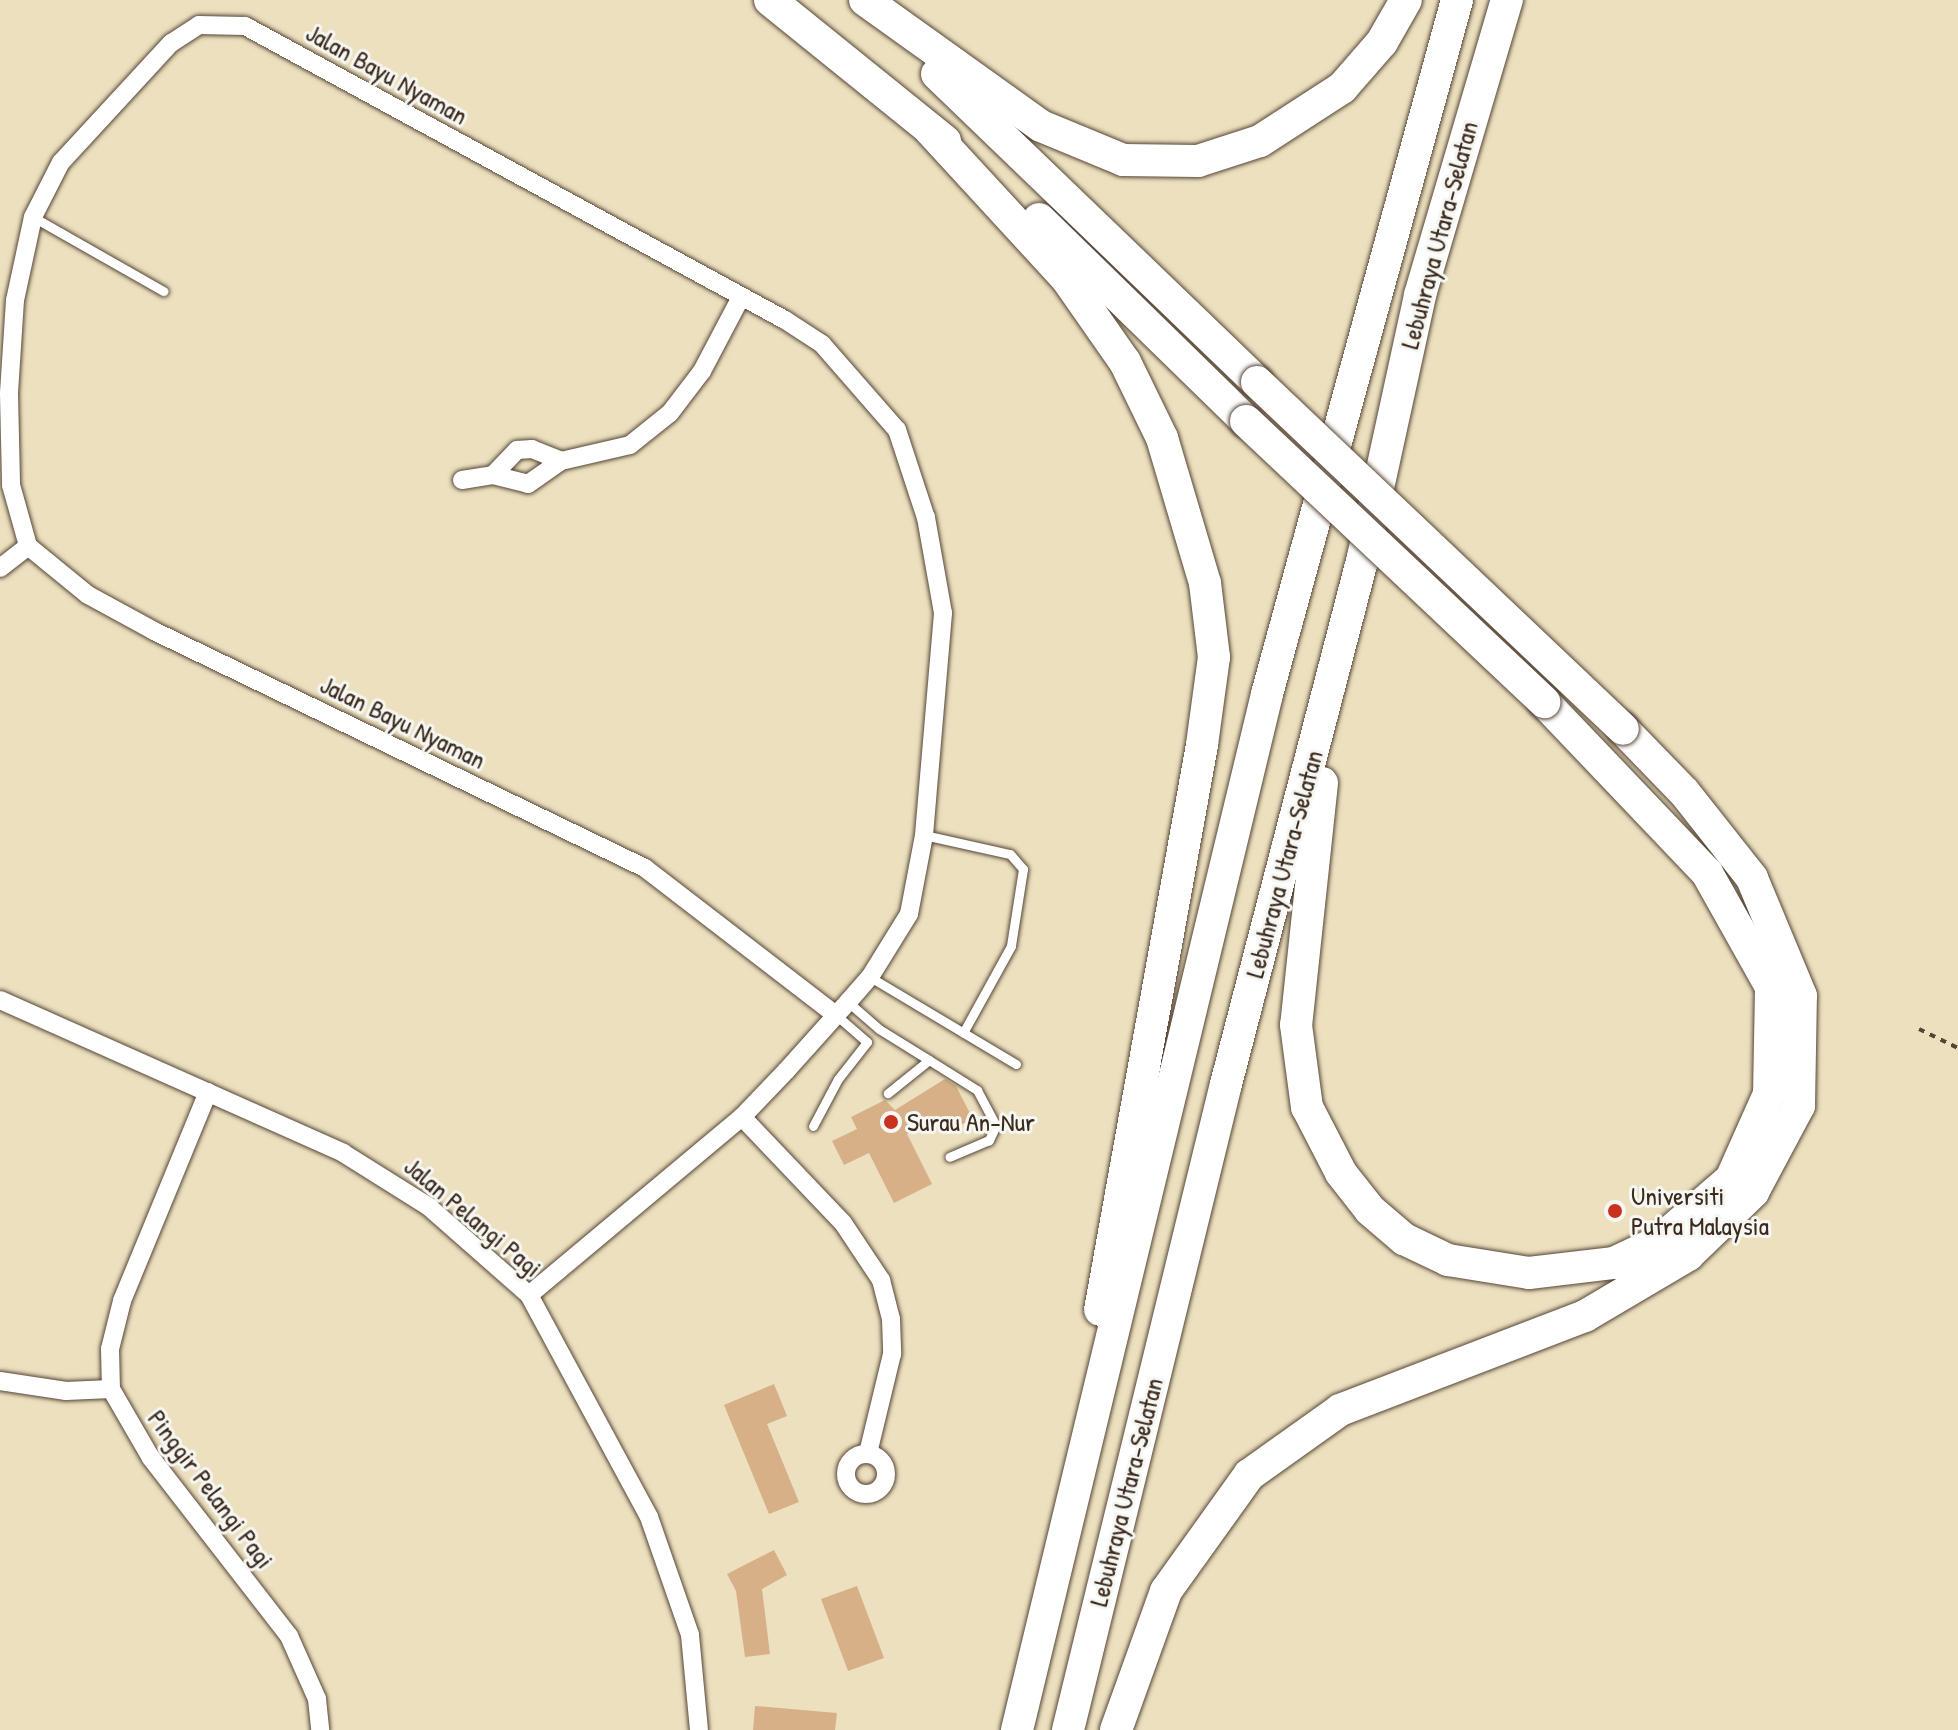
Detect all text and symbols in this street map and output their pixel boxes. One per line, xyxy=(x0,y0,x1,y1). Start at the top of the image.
street label: Jalan Bayu Nyaman xyxy=(301,17,473,131)
street label: Lebuhraya Utara–Selatan xyxy=(1394,118,1484,352)
street label: Jalan Bayu Nyaman xyxy=(315,669,491,775)
street label: Lebuhraya Utara–Selatan xyxy=(1239,747,1329,981)
place label: Surau An-Nur xyxy=(907,1106,1035,1138)
marker: Surau An-Nur xyxy=(882,1113,900,1131)
street label: Jalan Pelangi Pagi xyxy=(398,1150,548,1284)
place label: Universiti Putra Malaysia xyxy=(1631,1180,1769,1242)
marker: Universiti Putra Malaysia xyxy=(1606,1202,1624,1220)
street label: Lebuhraya Utara–Selatan xyxy=(1083,1375,1169,1609)
street label: Pinggir Pelangi Pagi xyxy=(141,1404,281,1574)

